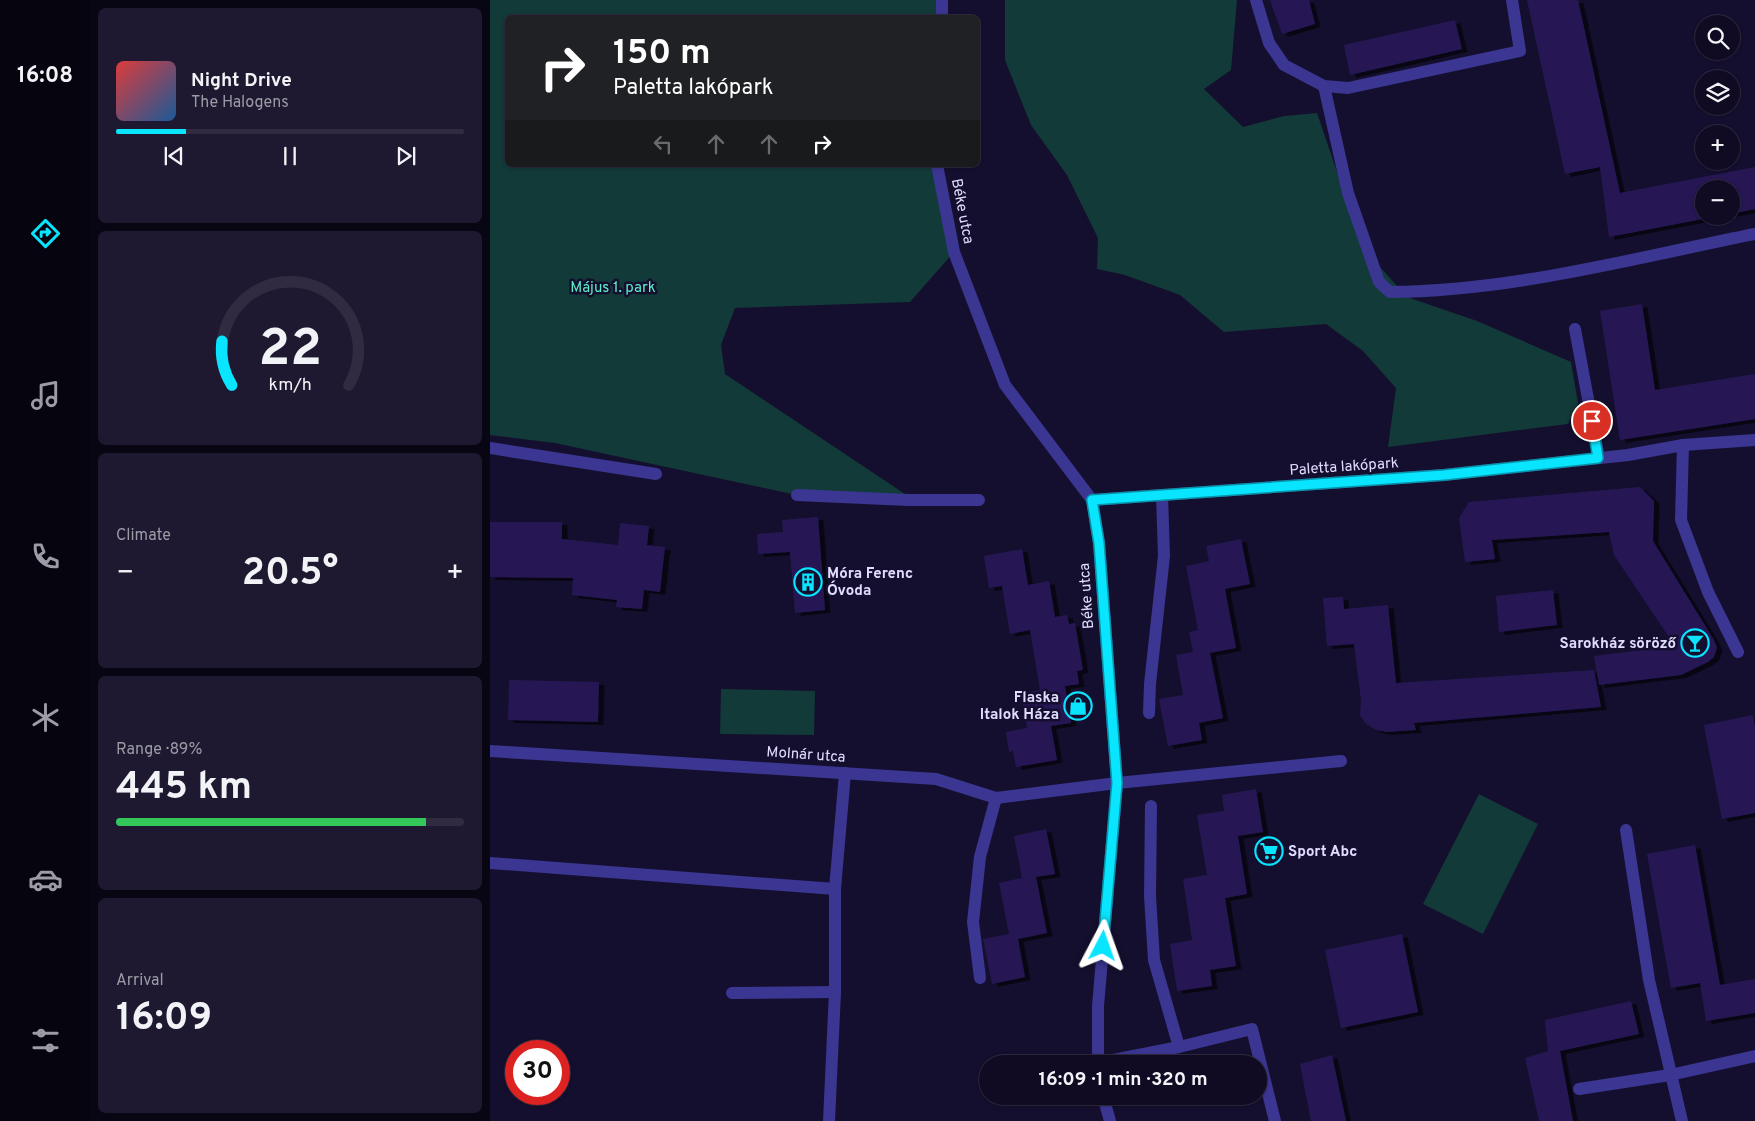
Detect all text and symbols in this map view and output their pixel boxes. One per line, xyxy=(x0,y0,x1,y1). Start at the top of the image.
map controls xyxy=(1695,15,1740,225)
button: search xyxy=(1695,15,1740,60)
text: 150 m xyxy=(613,32,711,76)
icon: right xyxy=(530,35,595,100)
text: 16:08 xyxy=(17,63,73,90)
text: Night Drive xyxy=(191,69,292,93)
button: layers xyxy=(1695,70,1740,115)
text: Paletta lakópark xyxy=(613,75,774,102)
text: The Halogens xyxy=(191,93,289,113)
button: + xyxy=(1695,125,1740,170)
icon: left xyxy=(649,130,677,158)
icon: ahead xyxy=(702,130,730,158)
icon: ahead xyxy=(755,130,783,158)
icon: right xyxy=(808,130,836,158)
icon: previous xyxy=(160,142,188,170)
icon: pause xyxy=(276,142,304,170)
icon: next xyxy=(392,142,420,170)
street label: Béke utca xyxy=(946,177,977,246)
button: − xyxy=(1695,180,1740,225)
icon: directions xyxy=(28,216,63,251)
park label: Május 1. park xyxy=(570,279,656,298)
text: 22 xyxy=(258,318,322,384)
text: km/h xyxy=(268,374,312,397)
icon: music xyxy=(28,378,63,413)
pin xyxy=(1571,400,1613,442)
icon: arrive xyxy=(1578,407,1606,435)
street label: Paletta lakópark xyxy=(1289,454,1399,481)
text: Climate xyxy=(116,526,171,546)
icon: phone xyxy=(28,539,63,574)
text: 20.5° xyxy=(242,550,338,599)
text: − xyxy=(116,556,134,592)
text: + xyxy=(446,556,464,592)
street label: Béke utca xyxy=(1076,562,1099,630)
place label: Móra Ferenc Óvoda xyxy=(827,565,913,601)
building icon: Móra Ferenc Óvoda xyxy=(793,567,823,597)
bar icon: Sarokház söröző xyxy=(1680,628,1710,658)
place label: Sarokház söröző xyxy=(1560,635,1677,654)
place label: Flaska Italok Háza xyxy=(980,689,1059,725)
shop icon: Flaska Italok Háza xyxy=(1063,691,1093,721)
icon: climate xyxy=(28,700,63,735)
text: Range · 89% xyxy=(116,740,202,760)
street label: Molnár utca xyxy=(766,743,846,768)
text: 445 km xyxy=(116,764,252,813)
supermarket icon: Sport Abc xyxy=(1254,836,1284,866)
place label: Sport Abc xyxy=(1288,843,1357,862)
icon: car xyxy=(28,862,63,897)
position arrow xyxy=(1076,919,1128,971)
text: Arrival xyxy=(116,971,164,991)
text: 16:09 xyxy=(116,995,212,1044)
icon: filters xyxy=(28,1023,63,1058)
speed limit sign: 30 xyxy=(505,1040,570,1105)
text: 16:09 · 1 min · 320 m xyxy=(1038,1068,1208,1092)

